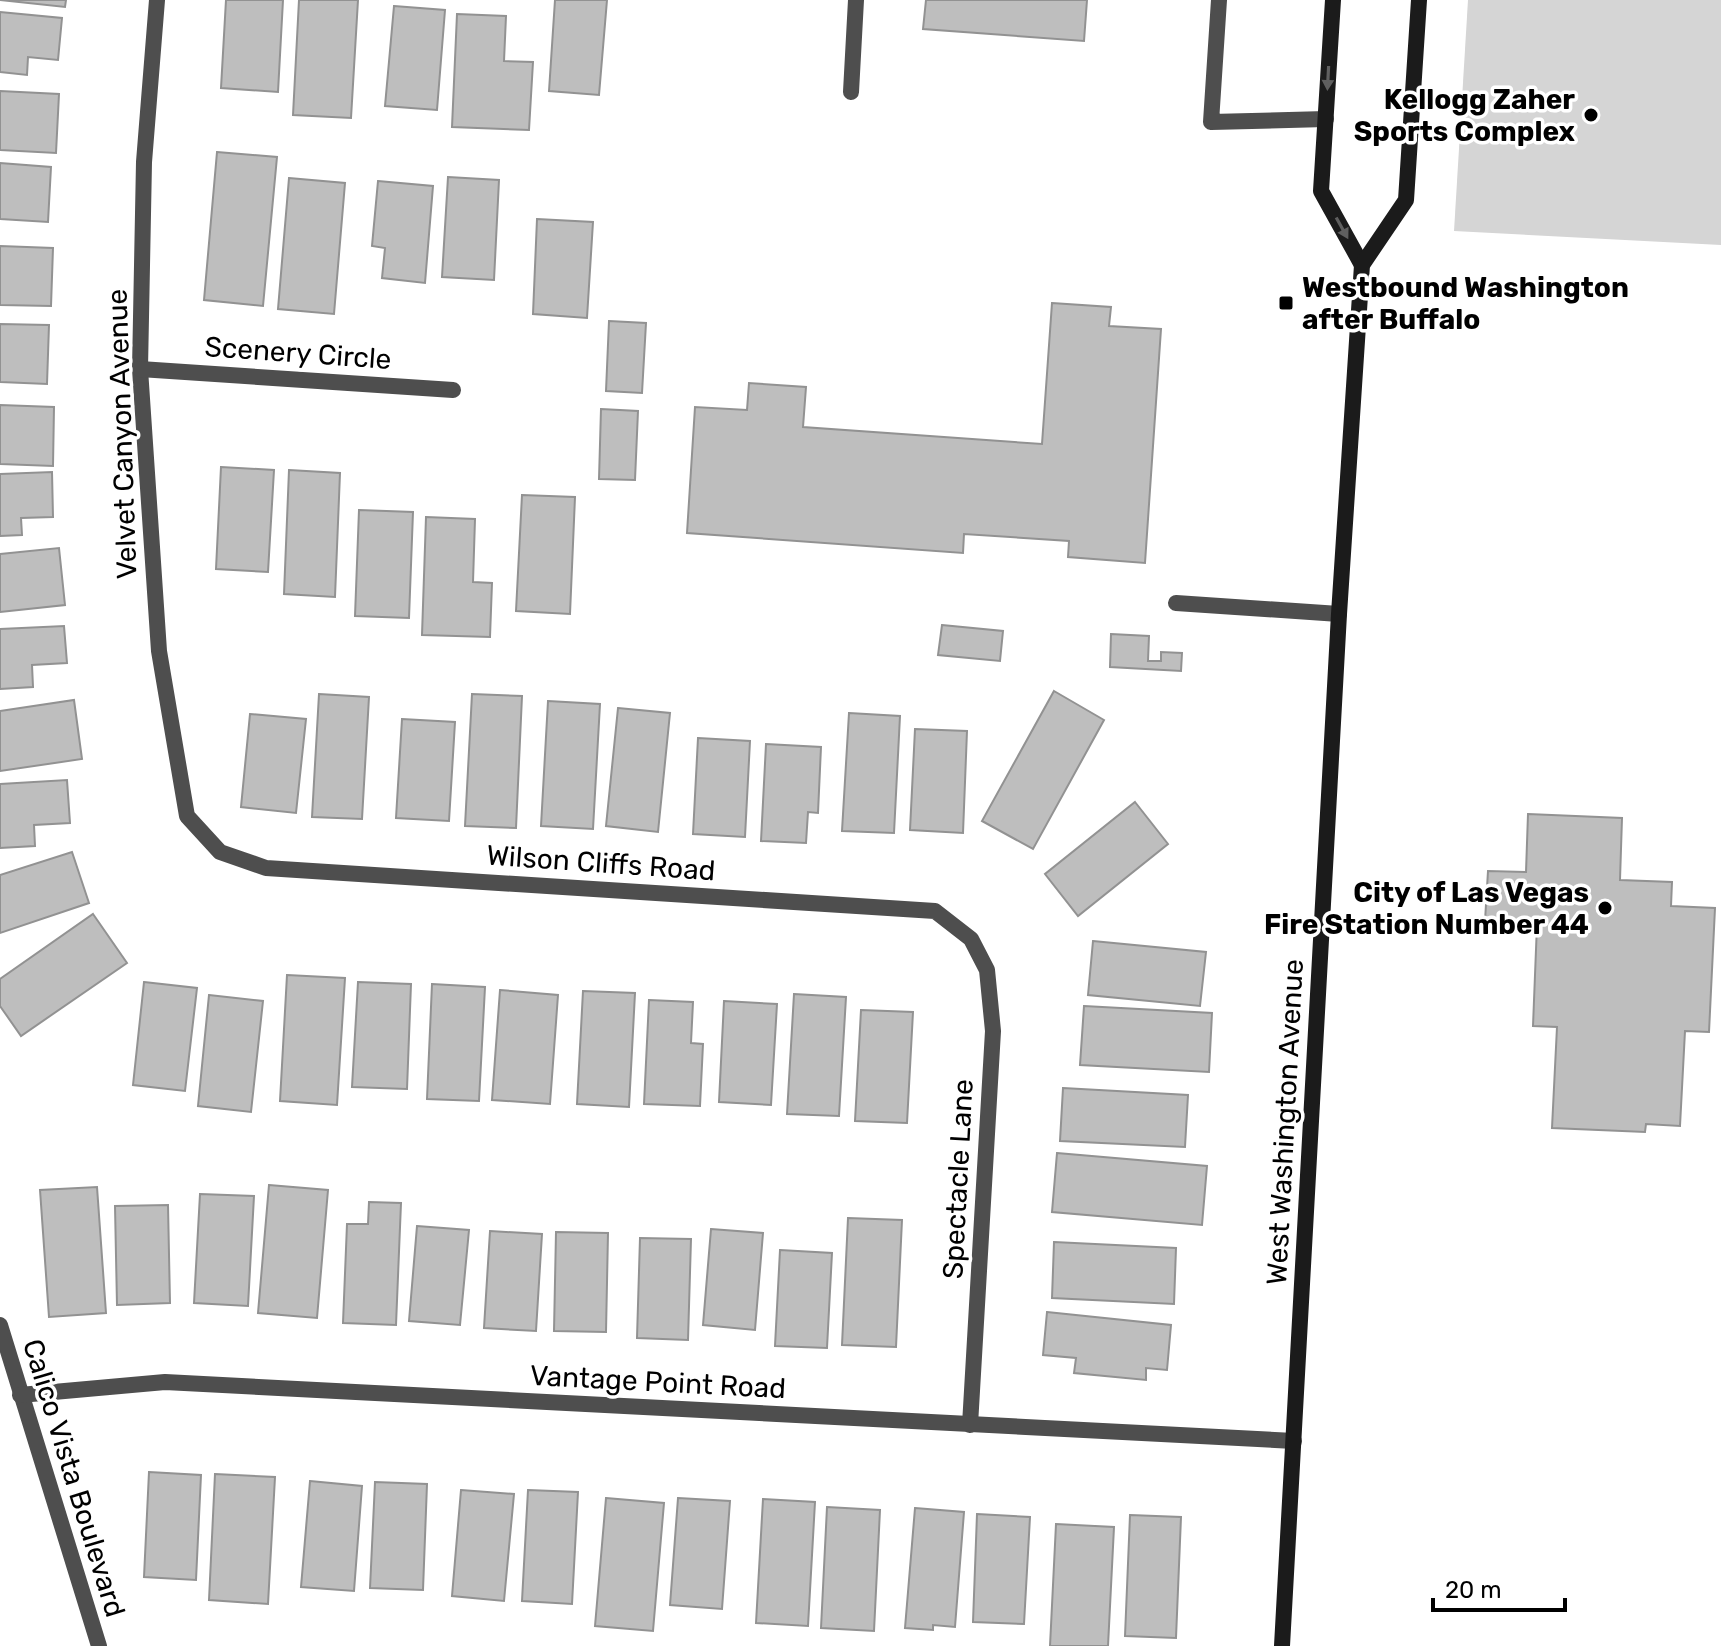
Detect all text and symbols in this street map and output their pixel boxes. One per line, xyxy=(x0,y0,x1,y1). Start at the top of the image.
one-way arrow xyxy=(1322,66,1335,91)
place label: Kellogg Zaher Sports Complex xyxy=(1354,83,1576,148)
marker: Kellogg Zaher Sports Complex xyxy=(1582,106,1600,124)
one-way arrow xyxy=(1334,217,1348,239)
place label: Westbound Washington after Buffalo xyxy=(1302,271,1629,336)
street label: Velvet Canyon Avenue xyxy=(100,288,144,580)
marker: Westbound Washington after Buffalo xyxy=(1277,294,1295,312)
street label: Scenery Circle xyxy=(203,330,393,376)
street label: Wilson Cliffs Road xyxy=(485,839,717,887)
place label: City of Las Vegas Fire Station Number 44 xyxy=(1264,876,1589,941)
marker: City of Las Vegas Fire Station Number 44 xyxy=(1596,899,1614,917)
street label: West Washington Avenue xyxy=(1260,958,1310,1286)
street label: Spectacle Lane xyxy=(936,1078,980,1280)
street label: Calico Vista Boulevard xyxy=(16,1335,132,1621)
street label: Vantage Point Road xyxy=(529,1359,787,1405)
scale bar xyxy=(1433,1562,1565,1612)
text: 20 m xyxy=(1445,1576,1502,1604)

